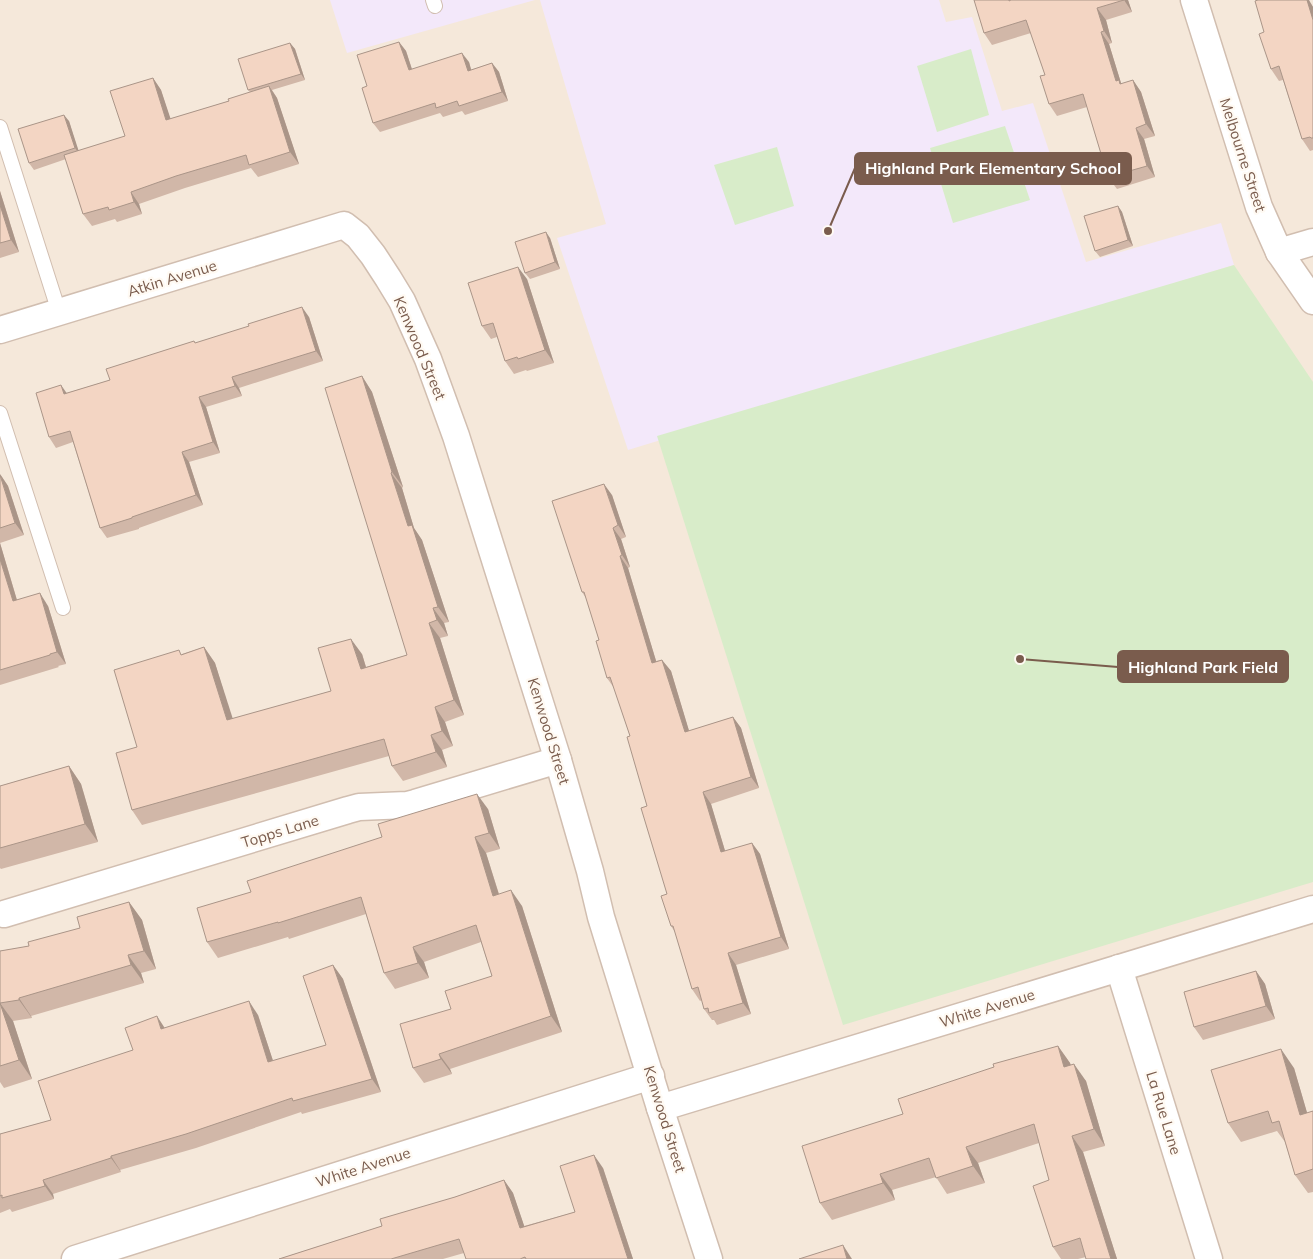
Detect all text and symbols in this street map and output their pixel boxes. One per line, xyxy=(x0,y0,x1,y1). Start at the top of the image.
street label: Melbourne Street xyxy=(1216,96,1270,214)
callout: Highland Park Elementary School xyxy=(855,153,1131,184)
text: Highland Park Elementary School xyxy=(865,158,1121,178)
street label: Atkin Avenue xyxy=(125,255,219,301)
street label: Kenwood Street xyxy=(390,293,450,403)
callout: Highland Park Field xyxy=(1118,651,1288,682)
text: Highland Park Field xyxy=(1128,657,1278,677)
street label: Kenwood Street xyxy=(524,675,574,787)
street label: Topps Lane xyxy=(239,810,321,852)
street label: White Avenue xyxy=(937,985,1037,1031)
street label: Kenwood Street xyxy=(640,1063,690,1175)
street label: La Rue Lane xyxy=(1142,1069,1186,1157)
street label: White Avenue xyxy=(313,1143,413,1191)

